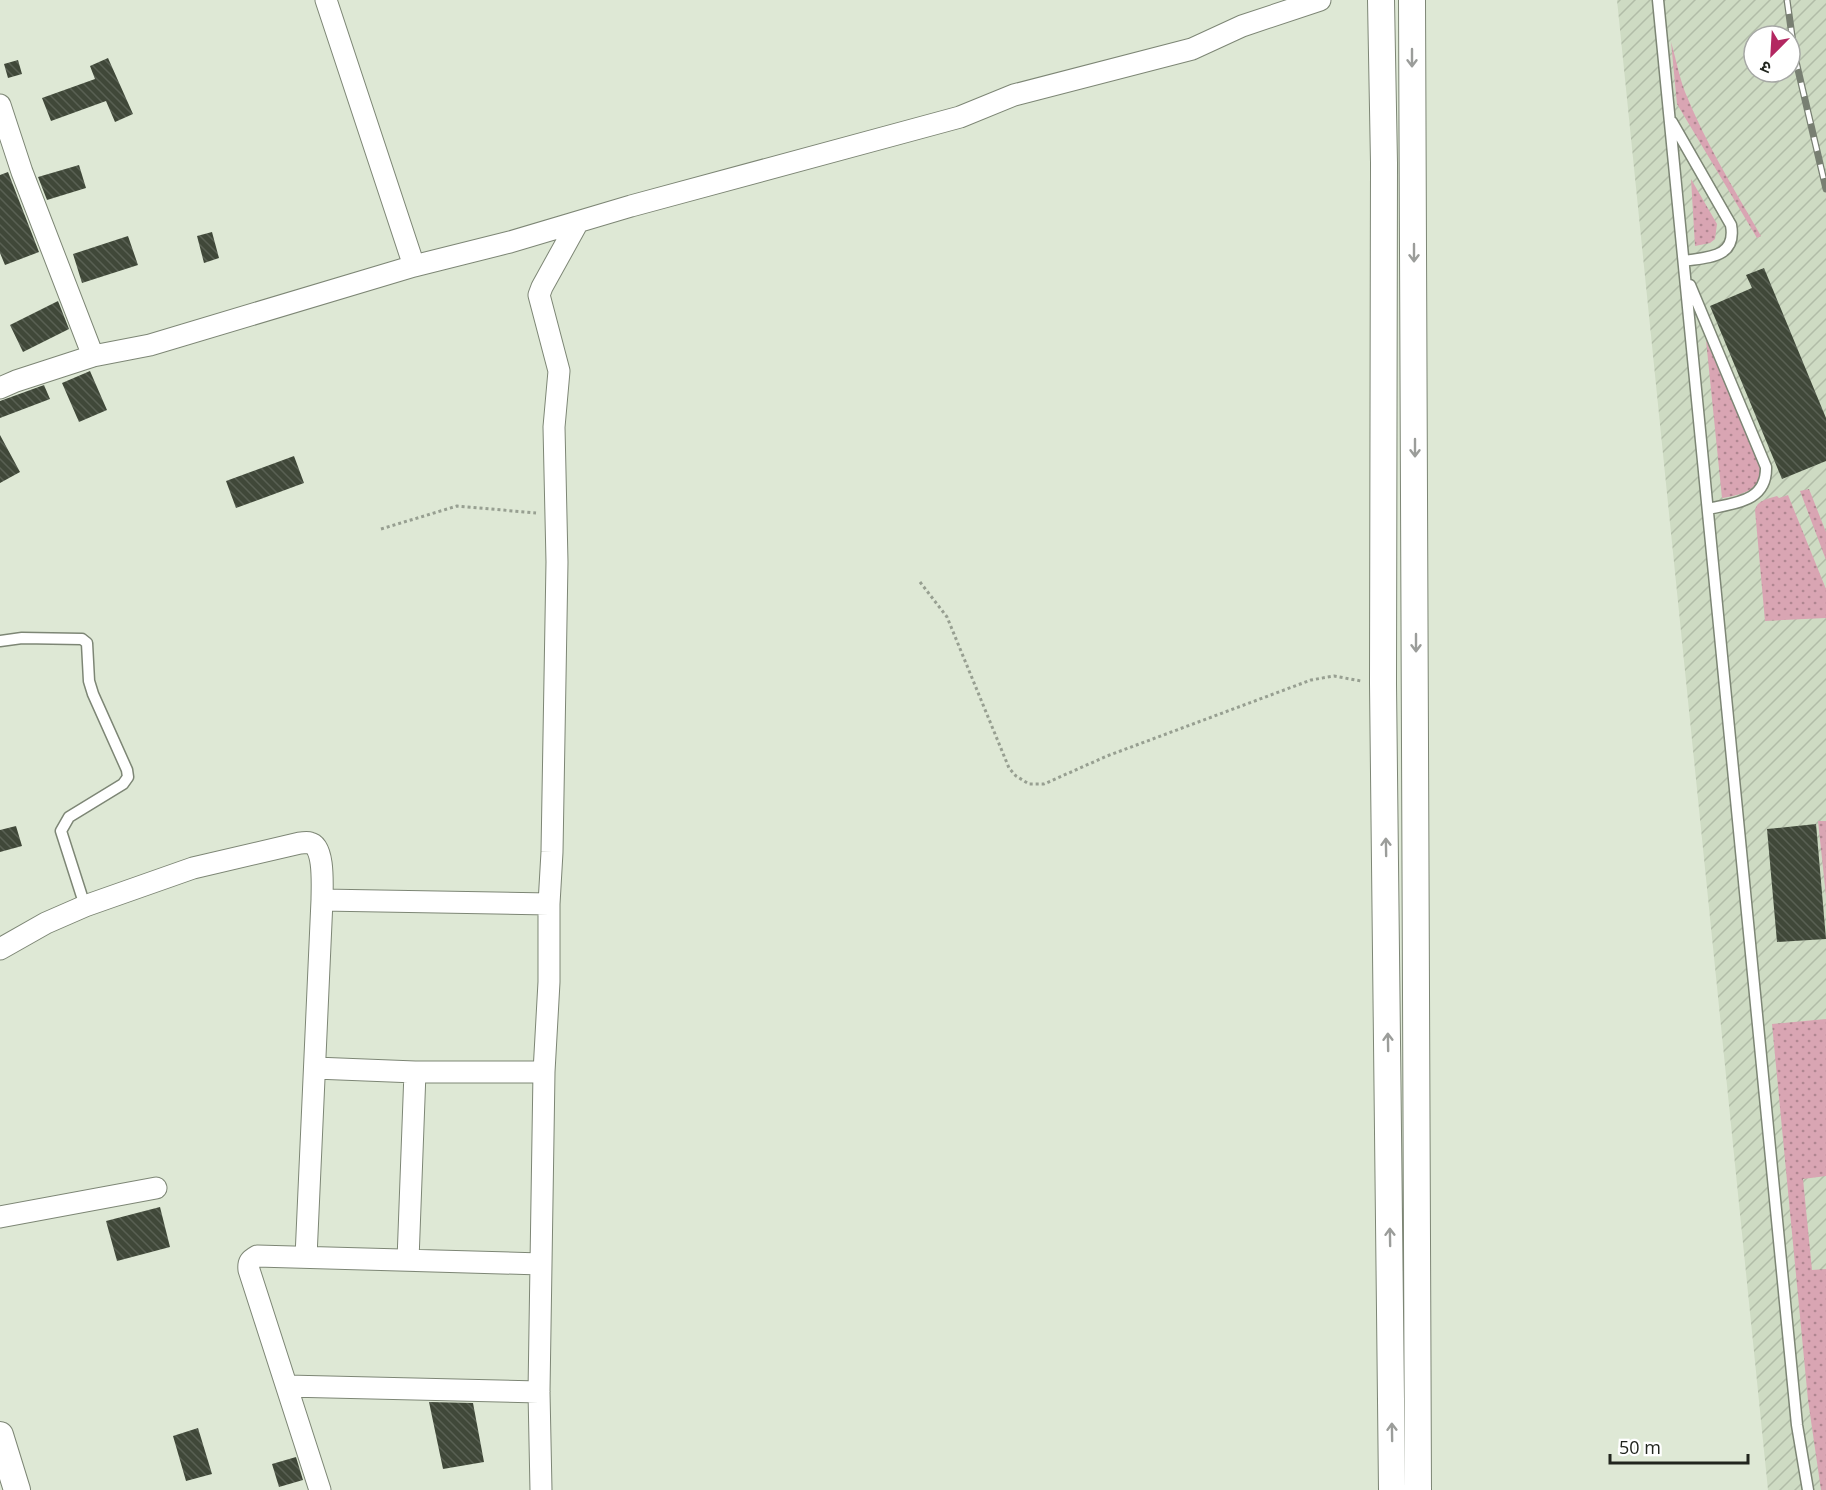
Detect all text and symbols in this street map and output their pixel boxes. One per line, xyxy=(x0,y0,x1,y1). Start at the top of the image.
north arrow xyxy=(1742,24,1802,84)
one-way arrow xyxy=(1406,48,1418,68)
text: उ xyxy=(1757,55,1775,80)
one-way arrow xyxy=(1408,243,1420,263)
one-way arrow xyxy=(1409,438,1421,458)
one-way arrow xyxy=(1410,633,1422,653)
one-way arrow xyxy=(1380,837,1391,857)
one-way arrow xyxy=(1382,1032,1394,1052)
one-way arrow xyxy=(1384,1227,1396,1247)
one-way arrow xyxy=(1386,1422,1398,1442)
scale bar xyxy=(1610,1427,1748,1465)
text: 50 m xyxy=(1619,1435,1661,1459)

